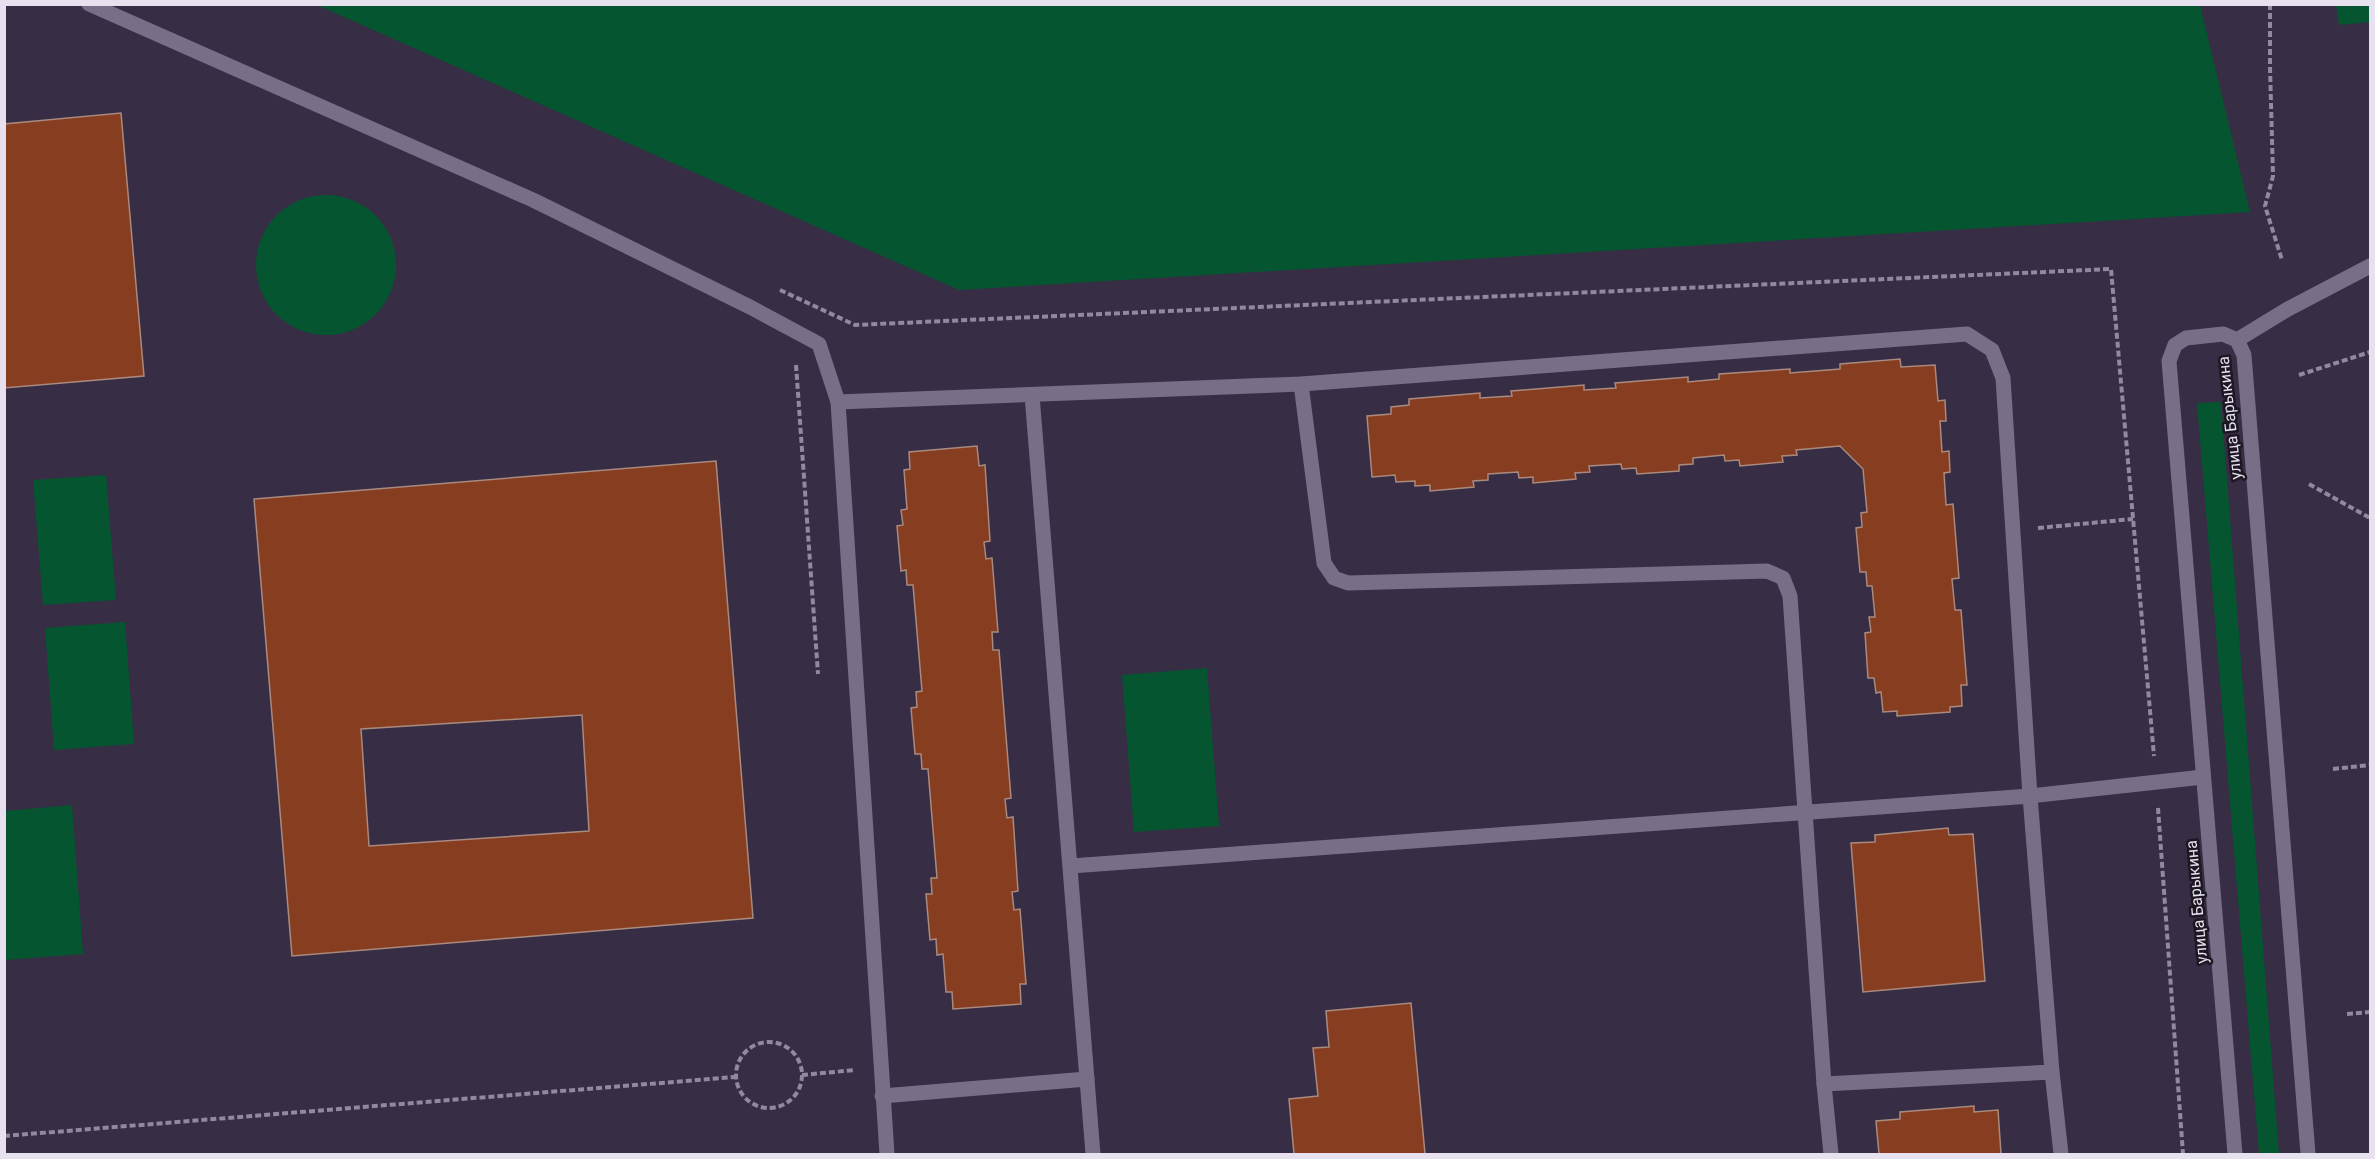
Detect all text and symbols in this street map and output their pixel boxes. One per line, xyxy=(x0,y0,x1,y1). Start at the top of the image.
street label: улица Барыкина xyxy=(2214,355,2245,481)
street label: улица Барыкина xyxy=(2182,839,2211,965)

